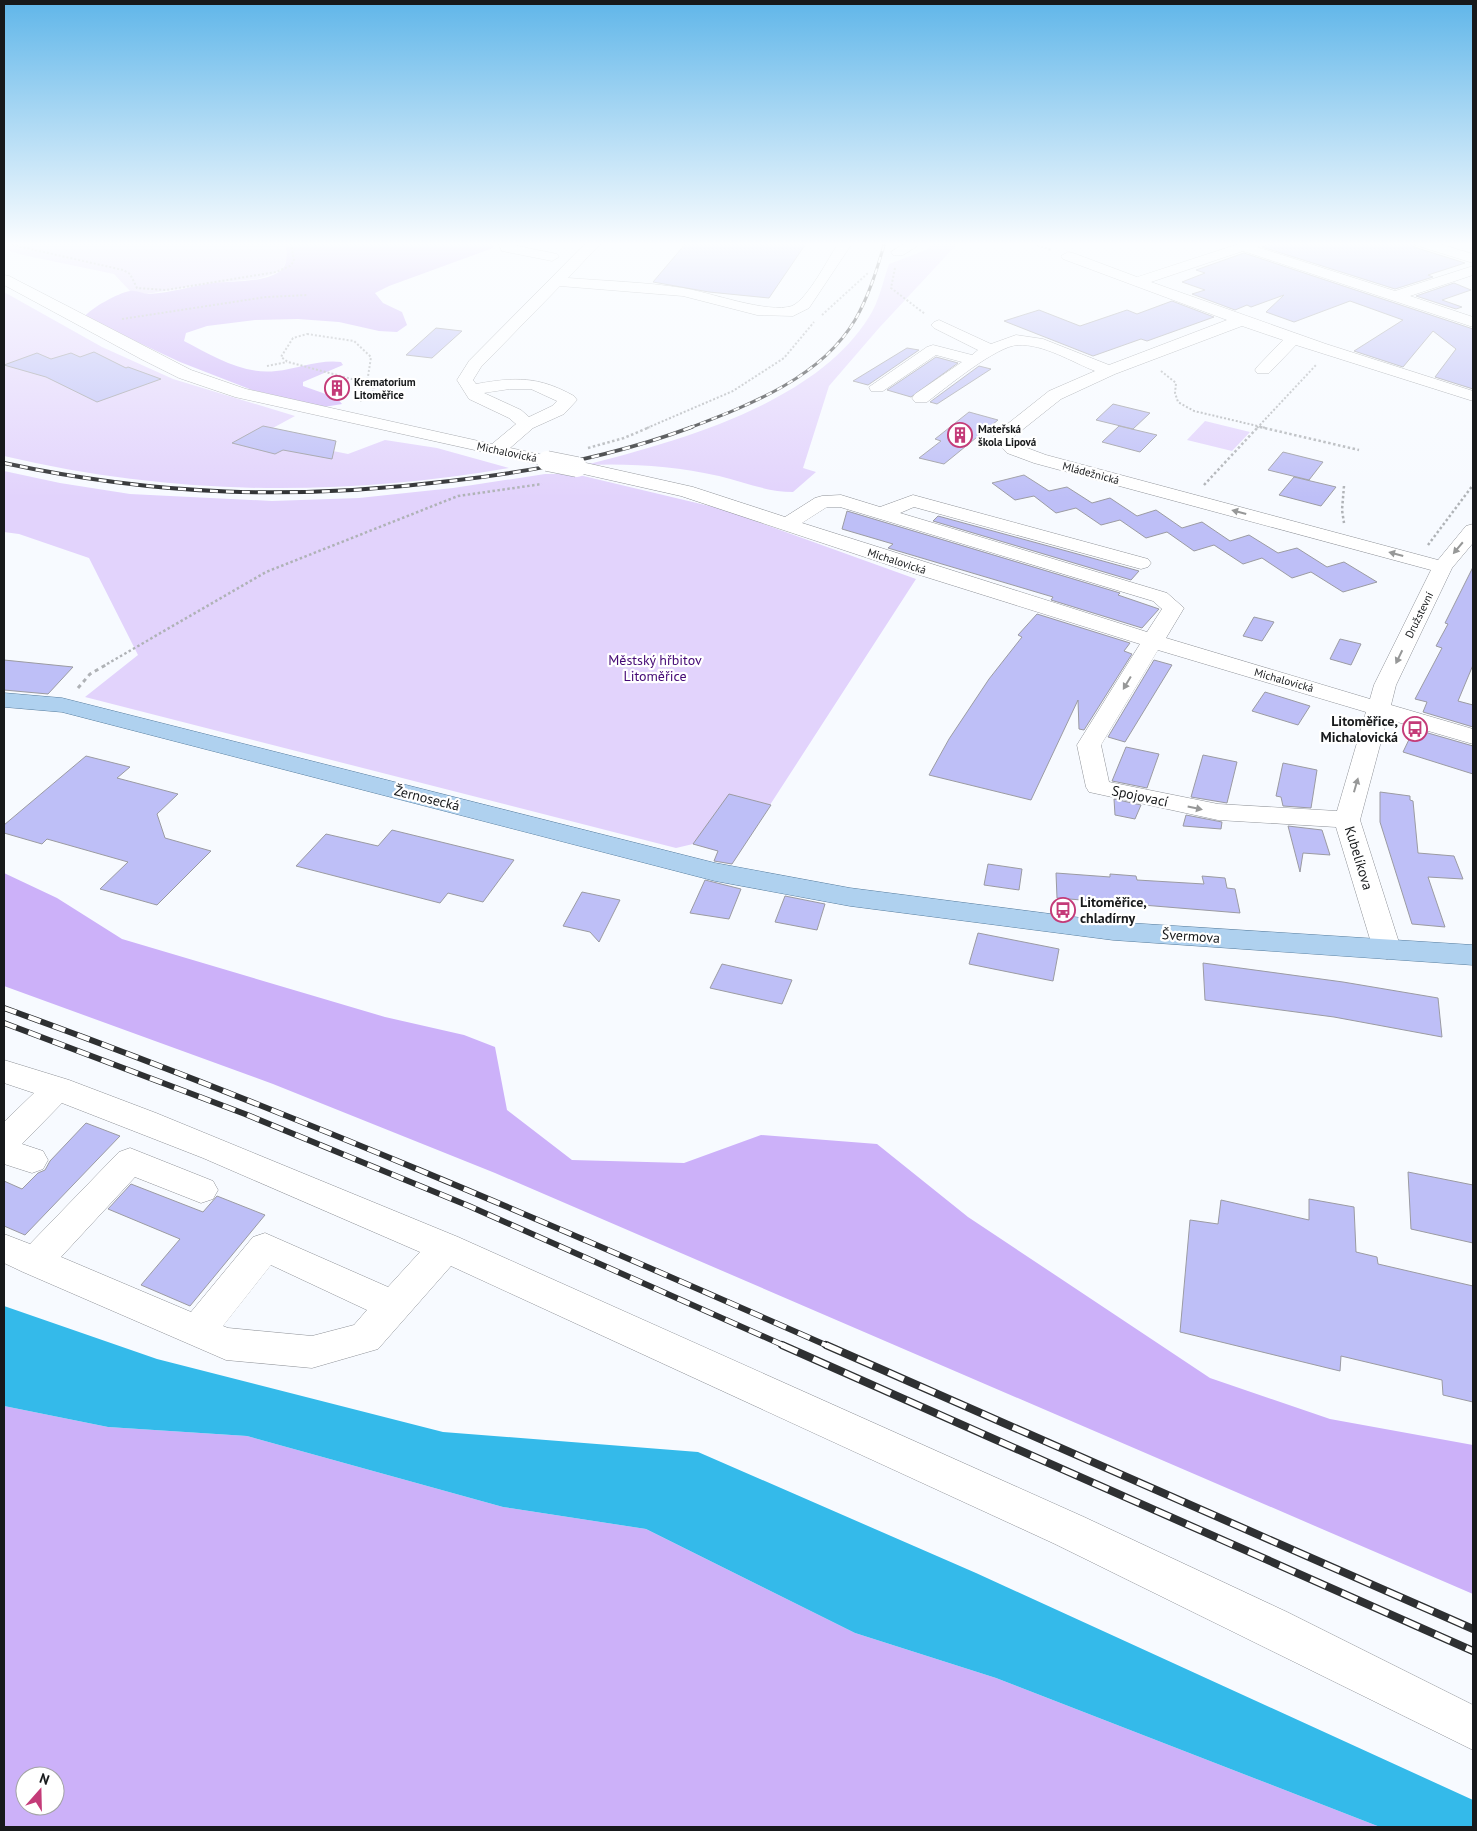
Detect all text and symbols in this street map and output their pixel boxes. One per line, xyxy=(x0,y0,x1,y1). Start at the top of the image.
building icon: Krematorium Litoměřice xyxy=(324,375,350,401)
place label: Krematorium Litoměřice xyxy=(354,375,416,402)
building icon: Mateřská škola Lipová xyxy=(947,422,973,448)
place label: Mateřská škola Lipová xyxy=(978,422,1036,449)
street label: Michalovická xyxy=(476,439,538,465)
street label: Mládežnická xyxy=(1061,459,1121,487)
one-way arrow xyxy=(1231,508,1247,516)
one-way arrow xyxy=(1453,542,1464,555)
street label: Michalovická xyxy=(866,545,928,577)
one-way arrow xyxy=(1388,550,1404,558)
street label: Družstevní xyxy=(1402,590,1436,640)
one-way arrow xyxy=(1394,650,1403,665)
park label: Městský hřbitov Litoměřice xyxy=(608,651,702,685)
street label: Michalovická xyxy=(1253,665,1315,695)
one-way arrow xyxy=(1122,676,1131,690)
place label: Litoměřice, Michalovická xyxy=(1321,712,1398,746)
bus stop icon: Litoměřice, Michalovická xyxy=(1402,716,1428,742)
one-way arrow xyxy=(1353,778,1361,793)
street label: Žernosecká xyxy=(392,781,462,815)
street label: Spojovací xyxy=(1110,781,1170,811)
one-way arrow xyxy=(1187,804,1203,812)
street label: Kubelíkova xyxy=(1341,824,1377,892)
place label: Litoměřice, chladírny xyxy=(1080,893,1147,927)
bus stop icon: Litoměřice, chladírny xyxy=(1050,897,1076,923)
street label: Švermova xyxy=(1161,925,1221,947)
north arrow xyxy=(15,1766,65,1816)
text: N xyxy=(37,1769,52,1789)

